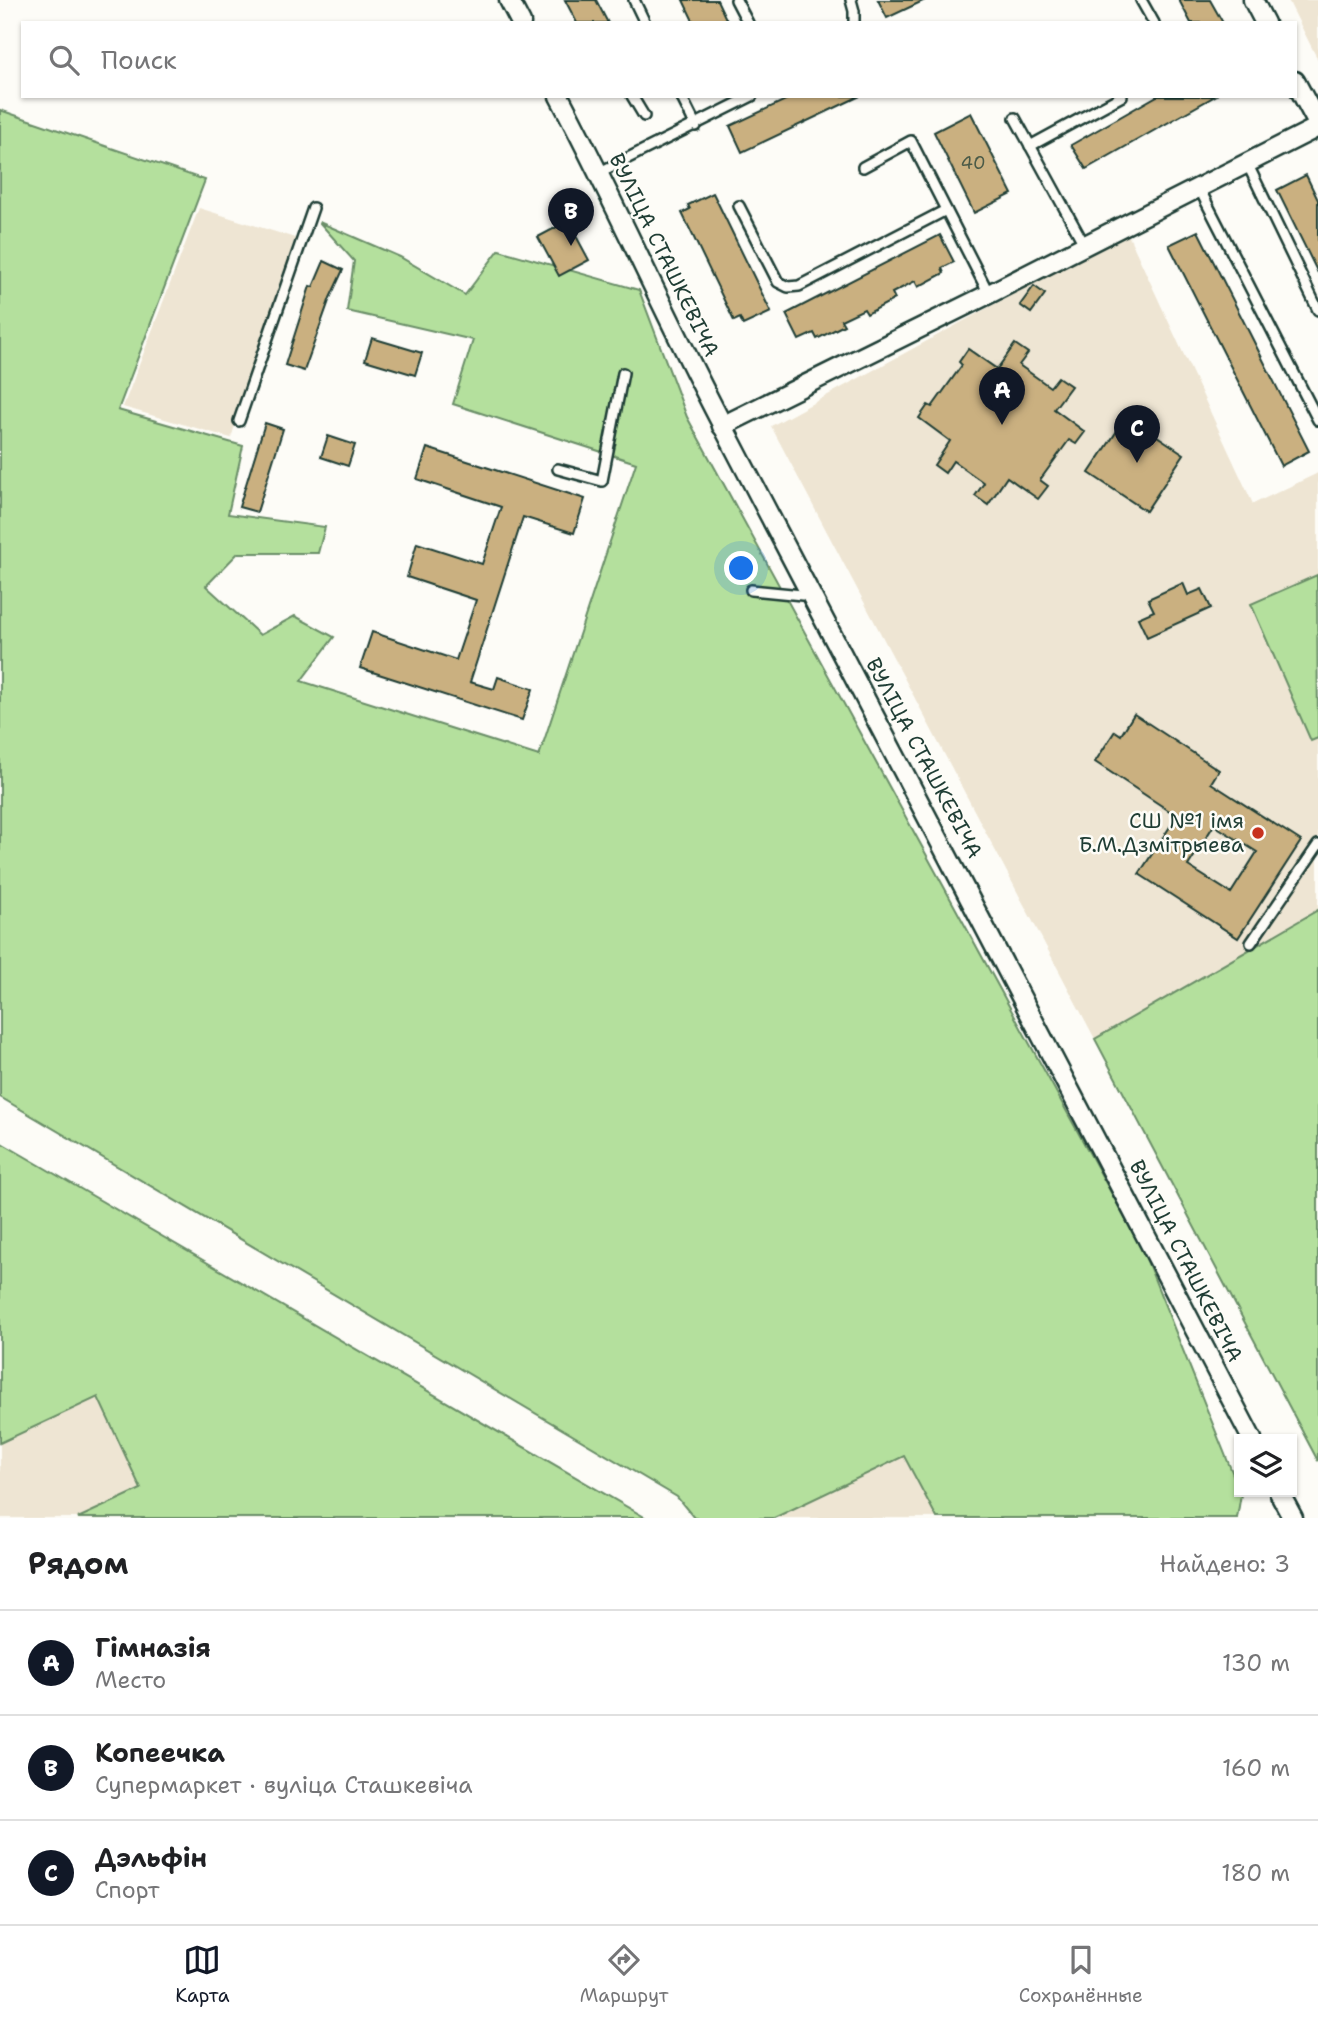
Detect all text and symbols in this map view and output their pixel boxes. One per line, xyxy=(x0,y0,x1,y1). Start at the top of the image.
search box xyxy=(21,21,1297,98)
icon: search xyxy=(45,41,83,79)
text: Поиск xyxy=(101,42,177,77)
street label: ВУЛІЦА СТАШКЕВІЧА xyxy=(602,148,726,362)
house number: 40 xyxy=(960,151,986,175)
pin: B xyxy=(548,188,594,246)
pin: A xyxy=(979,367,1025,425)
pin: C xyxy=(1114,405,1160,463)
your location xyxy=(724,551,758,585)
street label: ВУЛІЦА СТАШКЕВІЧА xyxy=(859,653,989,863)
place label: СШ №1 імя Б.М.Дзмітрыева xyxy=(1079,807,1244,859)
marker: СШ №1 імя Б.М.Дзмітрыева xyxy=(1250,825,1266,841)
street label: ВУЛІЦА СТАШКЕВІЧА xyxy=(1123,1155,1249,1367)
map controls xyxy=(1234,1434,1297,1497)
button: layers xyxy=(1234,1434,1297,1497)
text: Рядом xyxy=(28,1543,128,1584)
text: Найдено: 3 xyxy=(1160,1549,1290,1579)
text: Гімназія xyxy=(95,1630,211,1665)
text: A xyxy=(42,1648,60,1678)
text: 130 m xyxy=(1222,1648,1290,1678)
text: Место xyxy=(95,1665,166,1695)
text: Копеечка xyxy=(95,1735,225,1770)
text: B xyxy=(44,1753,58,1783)
text: 160 m xyxy=(1222,1753,1290,1783)
text: Супермаркет · вуліца Сташкевіча xyxy=(95,1770,472,1800)
text: Дэльфін xyxy=(95,1840,207,1875)
text: C xyxy=(44,1858,58,1888)
text: 180 m xyxy=(1221,1858,1290,1888)
text: Спорт xyxy=(95,1875,160,1905)
tab: Карта xyxy=(175,1941,230,2008)
tab: Маршрут xyxy=(580,1941,668,2008)
tab: Сохранённые xyxy=(1019,1941,1143,2008)

